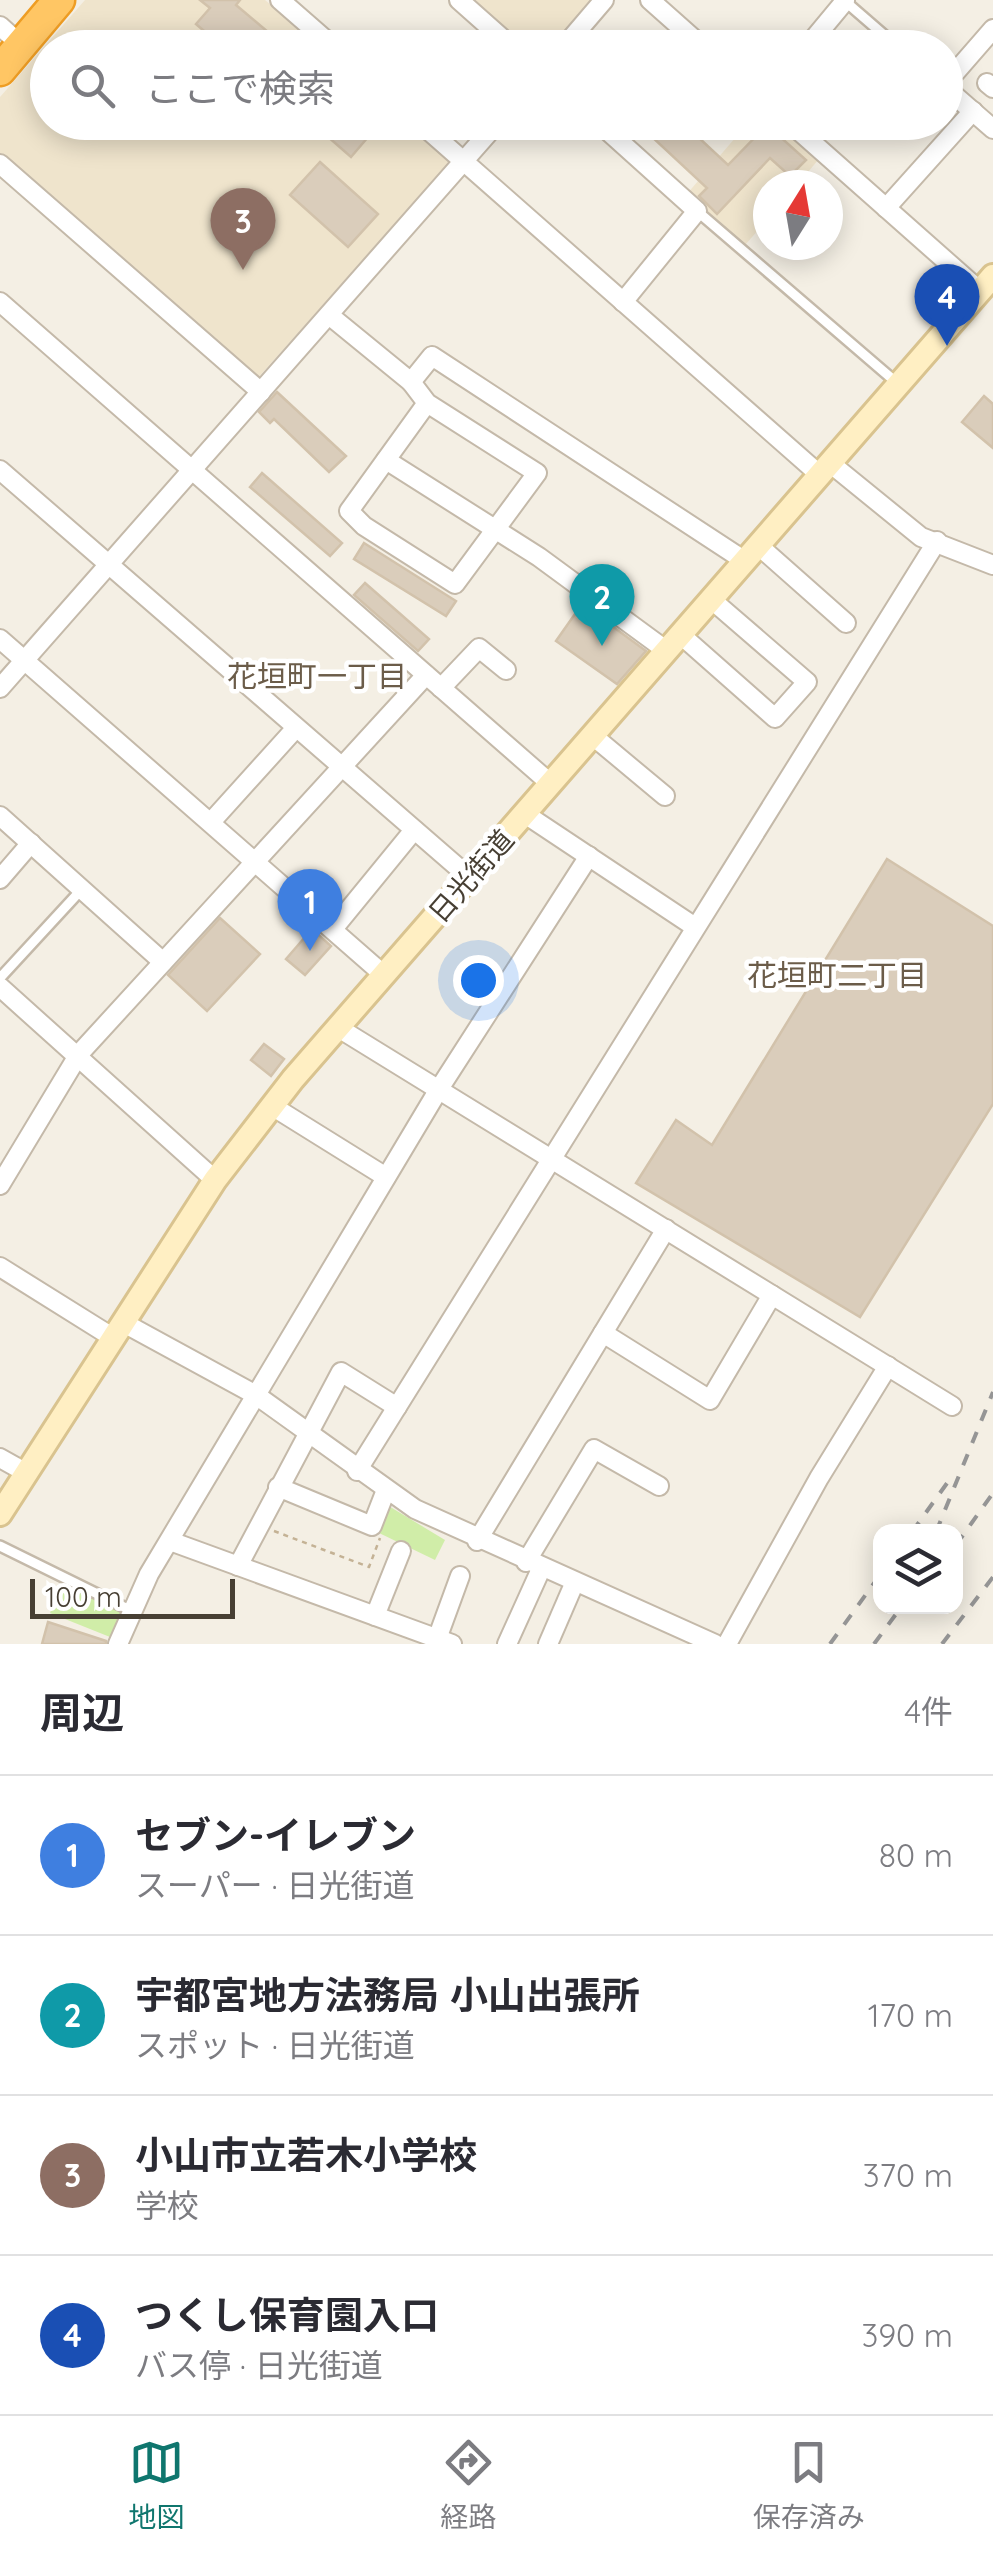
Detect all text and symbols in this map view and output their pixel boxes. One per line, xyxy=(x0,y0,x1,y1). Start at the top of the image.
search box xyxy=(30,30,963,140)
icon: search xyxy=(65,58,120,113)
text: ここで検索 xyxy=(145,64,335,112)
north arrow xyxy=(753,170,843,260)
pin: 3 xyxy=(210,188,276,270)
pin: 4 xyxy=(914,264,980,346)
pin: 2 xyxy=(570,564,634,646)
district label: 花垣町一丁目 xyxy=(227,657,407,695)
street label: 日光街道 xyxy=(421,822,521,929)
pin: 1 xyxy=(278,868,342,951)
your location xyxy=(453,955,504,1006)
district label: 花垣町二丁目 xyxy=(747,956,927,994)
map controls xyxy=(873,1524,963,1614)
button: layers xyxy=(873,1524,963,1614)
scale bar xyxy=(30,1574,235,1618)
text: 100 m xyxy=(45,1579,122,1614)
text: 周辺 xyxy=(40,1686,124,1739)
text: 4件 xyxy=(904,1691,953,1731)
text: セブン-イレブン xyxy=(135,1811,416,1859)
text: 1 xyxy=(66,1835,79,1875)
text: 80 m xyxy=(879,1835,953,1875)
text: スーパー · 日光街道 xyxy=(135,1865,414,1905)
text: 宇都宮地方法務局 小山出張所 xyxy=(135,1971,640,2019)
text: 2 xyxy=(63,1995,82,2035)
text: 170 m xyxy=(868,1995,953,2035)
text: スポット · 日光街道 xyxy=(135,2025,415,2065)
text: 小山市立若木小学校 xyxy=(135,2131,477,2179)
text: 3 xyxy=(64,2155,81,2195)
text: 370 m xyxy=(863,2155,953,2195)
text: 学校 xyxy=(135,2185,199,2225)
text: つくし保育園入口 xyxy=(135,2291,439,2339)
text: 4 xyxy=(63,2315,82,2355)
text: 390 m xyxy=(861,2315,953,2355)
text: バス停 · 日光街道 xyxy=(135,2345,383,2385)
tab: 地図 xyxy=(128,2435,184,2535)
tab: 経路 xyxy=(440,2435,497,2535)
tab: 保存済み xyxy=(753,2435,865,2535)

